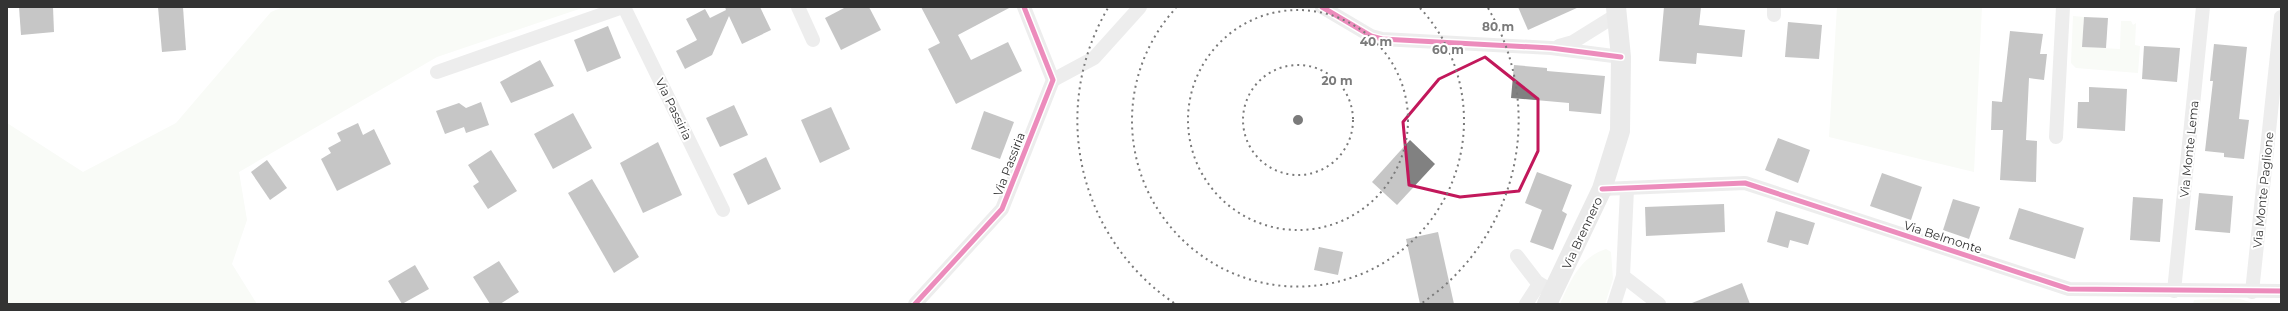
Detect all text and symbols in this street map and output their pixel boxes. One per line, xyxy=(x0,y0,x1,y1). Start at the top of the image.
text: 80 m xyxy=(1482,19,1514,34)
text: 40 m xyxy=(1360,34,1392,49)
text: 60 m xyxy=(1432,42,1464,57)
text: 20 m xyxy=(1321,73,1353,88)
street label: Via Passiria xyxy=(653,76,695,142)
street label: Via Monte Lema xyxy=(2176,100,2202,198)
centre of rings xyxy=(1291,113,1305,127)
street label: Via Passiria xyxy=(990,130,1028,198)
street label: Via Monte Paglione xyxy=(2249,131,2277,249)
street label: Via Brennero xyxy=(1559,194,1605,272)
street label: Via Belmonte xyxy=(1902,217,1984,257)

